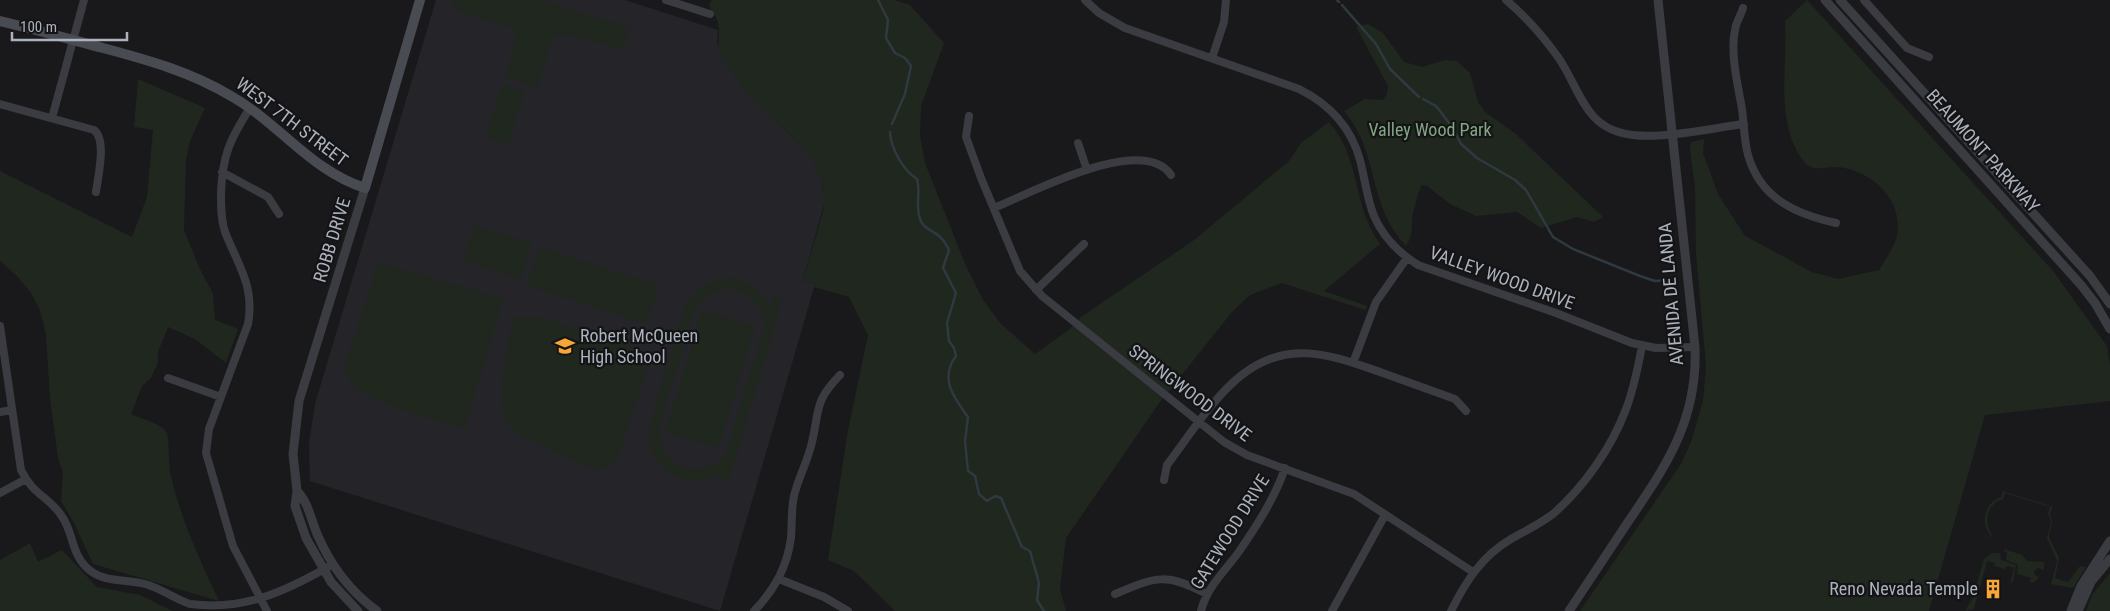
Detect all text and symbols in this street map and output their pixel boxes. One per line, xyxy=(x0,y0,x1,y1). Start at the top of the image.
scale bar xyxy=(12,10,128,42)
text: 100 m xyxy=(20,18,57,36)
street label: WEST 7TH STREET xyxy=(232,73,352,170)
street label: BEAUMONT PARKWAY xyxy=(1923,85,2045,217)
park label: Valley Wood Park xyxy=(1368,119,1492,140)
street label: ROBB DRIVE xyxy=(309,195,354,285)
street label: AVENIDA DE LANDA xyxy=(1654,221,1687,366)
street label: VALLEY WOOD DRIVE xyxy=(1427,242,1578,314)
place label: Robert McQueen High School xyxy=(580,325,698,367)
school or university icon: Robert McQueen High School xyxy=(554,335,576,357)
street label: SPRINGWOOD DRIVE xyxy=(1125,340,1256,446)
street label: GATEWOOD DRIVE xyxy=(1186,470,1273,593)
place label: Reno Nevada Temple xyxy=(1829,578,1978,599)
building icon: Reno Nevada Temple xyxy=(1982,578,2004,600)

